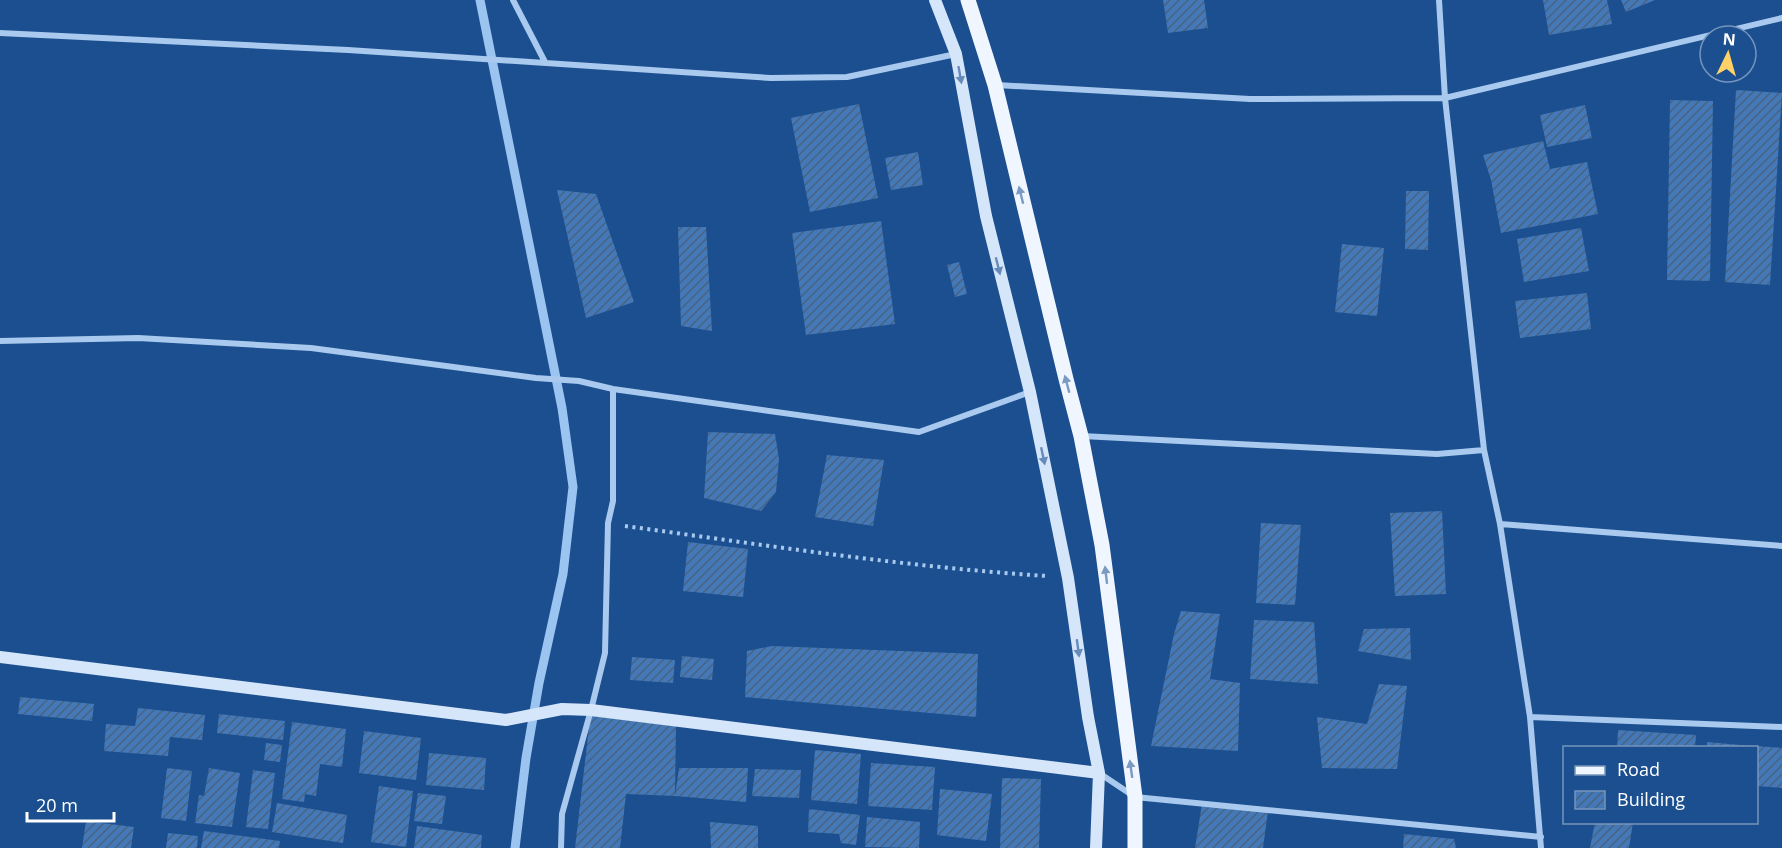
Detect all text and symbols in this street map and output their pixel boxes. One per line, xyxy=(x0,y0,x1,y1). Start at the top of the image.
north arrow xyxy=(1698,24,1758,84)
text: N xyxy=(1722,28,1737,51)
one-way arrow xyxy=(956,66,965,85)
one-way arrow xyxy=(1016,186,1026,204)
one-way arrow xyxy=(994,257,1004,275)
one-way arrow xyxy=(1062,375,1071,393)
one-way arrow xyxy=(1039,447,1048,466)
one-way arrow xyxy=(1101,566,1110,585)
one-way arrow xyxy=(1073,638,1083,657)
legend xyxy=(1563,746,1758,824)
text: Road xyxy=(1617,757,1660,781)
one-way arrow xyxy=(1127,759,1136,778)
scale bar xyxy=(27,785,114,823)
text: Building xyxy=(1617,787,1685,811)
text: 20 m xyxy=(36,793,78,817)

